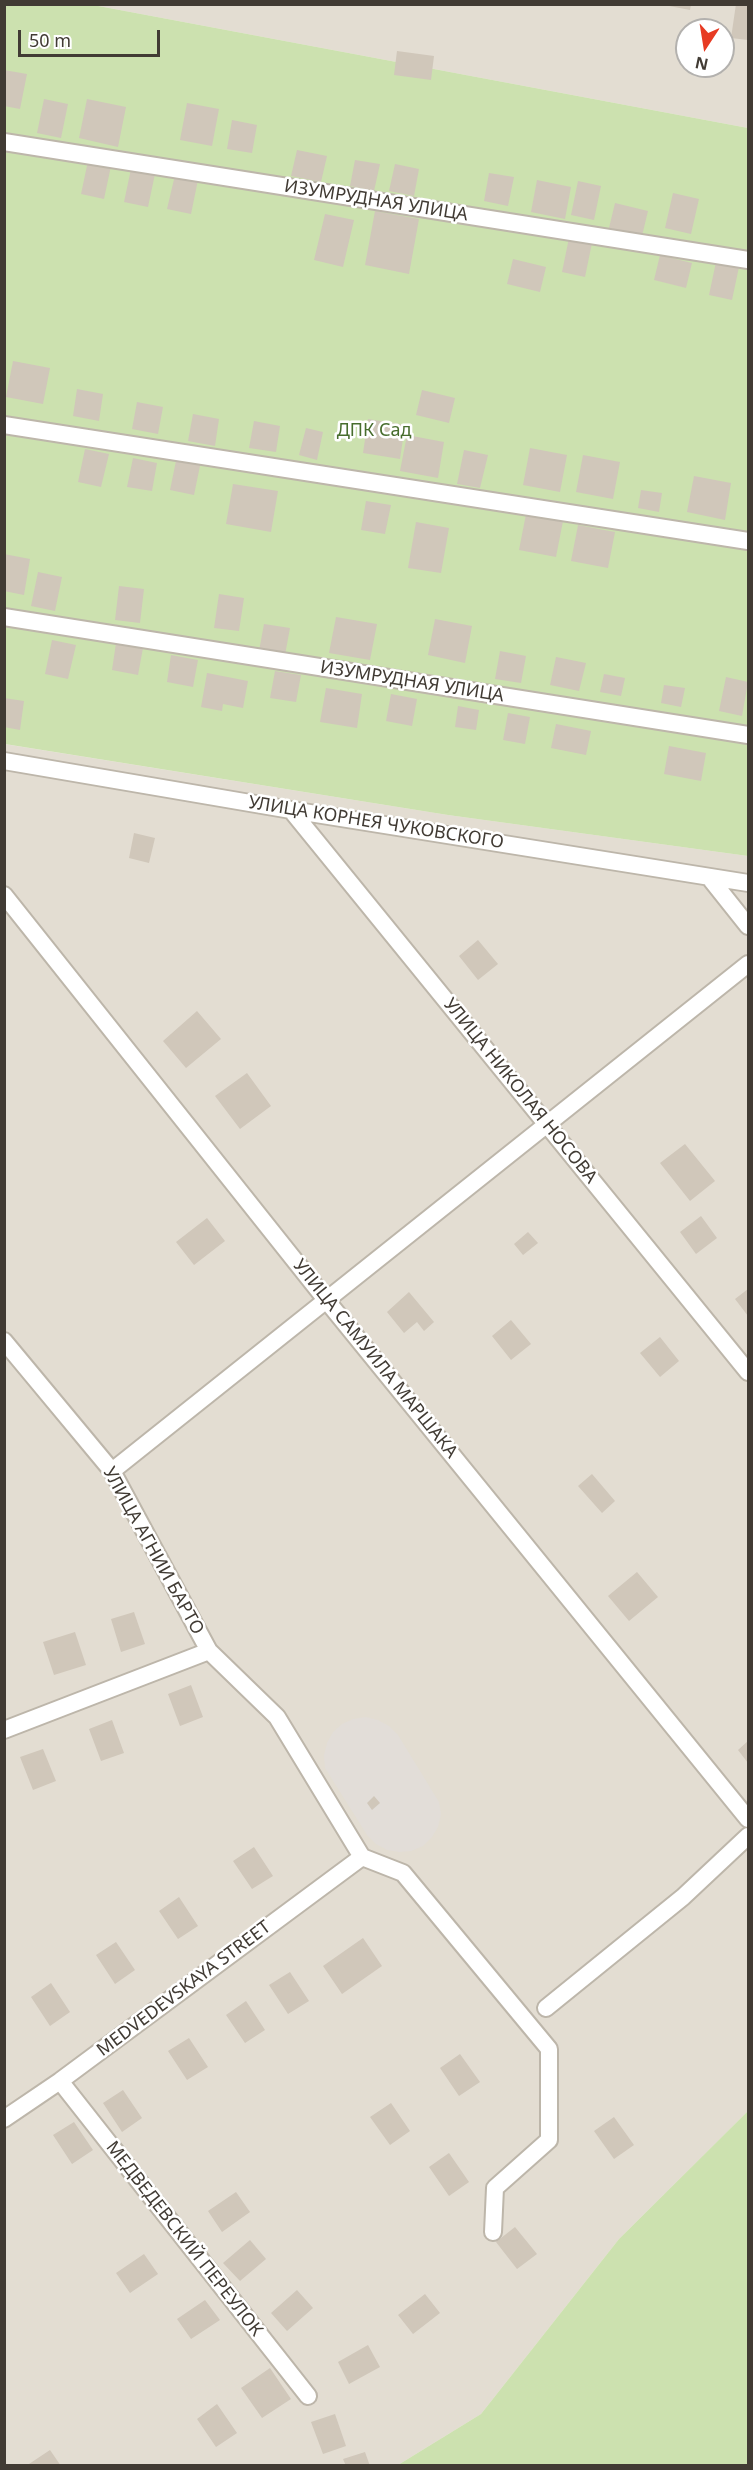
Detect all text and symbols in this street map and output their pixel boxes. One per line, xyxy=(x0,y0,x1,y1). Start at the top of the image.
scale bar xyxy=(21,18,164,56)
north arrow xyxy=(675,18,735,78)
text: 50 m xyxy=(29,28,71,52)
text: N xyxy=(693,52,710,76)
street label: ИЗУМРУДНАЯ УЛИЦА xyxy=(283,176,469,226)
park label: ДПК Сад xyxy=(337,420,411,442)
street label: ИЗУМРУДНАЯ УЛИЦА xyxy=(319,657,505,707)
street label: УЛИЦА КОРНЕЯ ЧУКОВСКОГО xyxy=(247,792,505,854)
street label: УЛИЦА НИКОЛАЯ НОСОВА xyxy=(439,994,601,1188)
street label: УЛИЦА САМУИЛА МАРШАКА xyxy=(288,1255,462,1463)
street label: УЛИЦА АГНИИ БАРТО xyxy=(98,1464,208,1638)
street label: MEDVEDEVSKAYA STREET xyxy=(93,1917,275,2061)
street label: МЕДВЕДЕВСКИЙ ПЕРЕУЛОК xyxy=(101,2137,267,2341)

